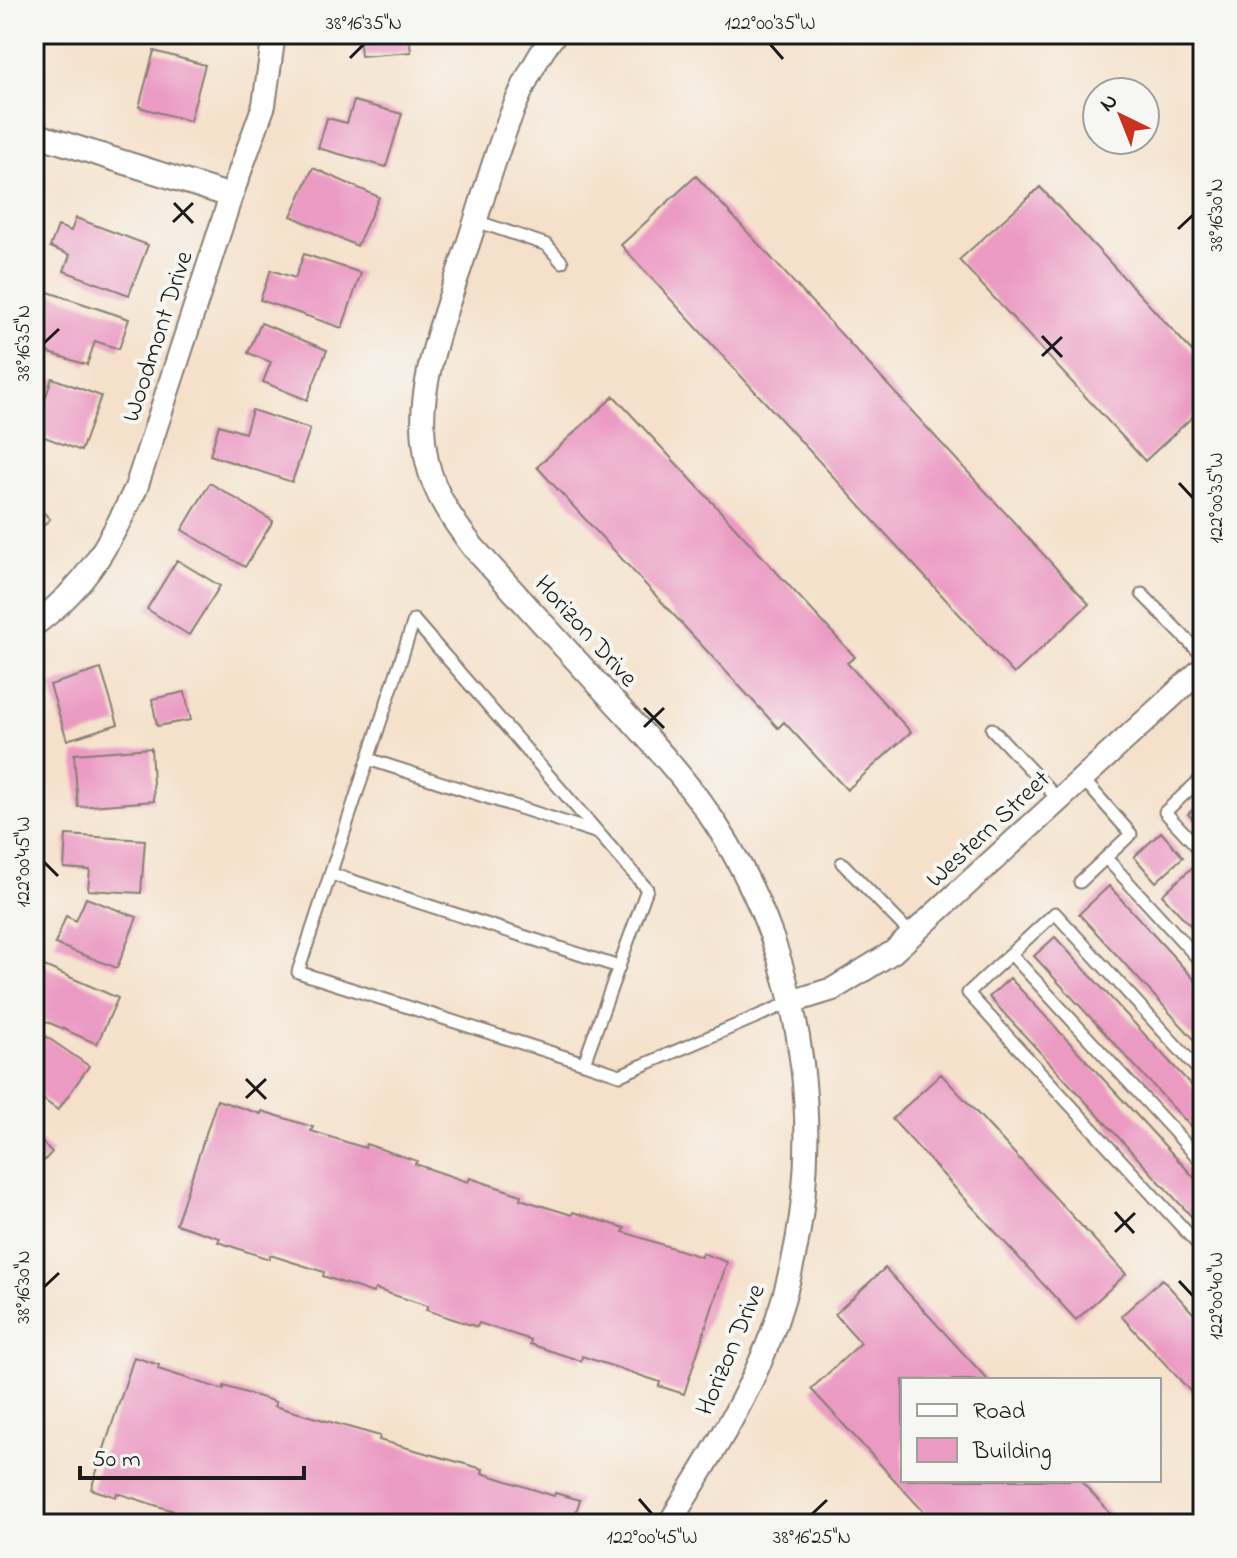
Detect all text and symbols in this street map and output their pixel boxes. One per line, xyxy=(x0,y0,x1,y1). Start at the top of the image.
text: 38°16'35"N xyxy=(326,10,402,39)
text: 122°00'35"W xyxy=(725,10,815,39)
north arrow xyxy=(1081,76,1161,156)
text: N xyxy=(1093,87,1126,120)
text: 38°16'30"N xyxy=(1203,178,1232,252)
street label: Woodmont Drive xyxy=(113,246,205,427)
text: 38°16'35"N xyxy=(10,305,39,381)
text: 122°00'35"W xyxy=(1203,453,1232,543)
street label: Horizon Drive xyxy=(524,568,646,697)
street label: Western Street xyxy=(918,762,1060,898)
text: 122°00'45"W xyxy=(10,817,39,907)
text: 38°16'30"N xyxy=(10,1250,39,1324)
text: 122°00'40"W xyxy=(1203,1252,1232,1340)
street label: Horizon Drive xyxy=(687,1278,777,1422)
legend xyxy=(901,1378,1161,1482)
text: Road xyxy=(973,1395,1026,1430)
scale bar xyxy=(80,1430,304,1480)
text: Building xyxy=(972,1435,1052,1470)
text: 50 m xyxy=(92,1443,141,1478)
text: 122°00'45"W xyxy=(607,1524,697,1553)
text: 38°16'25"N xyxy=(773,1524,851,1553)

